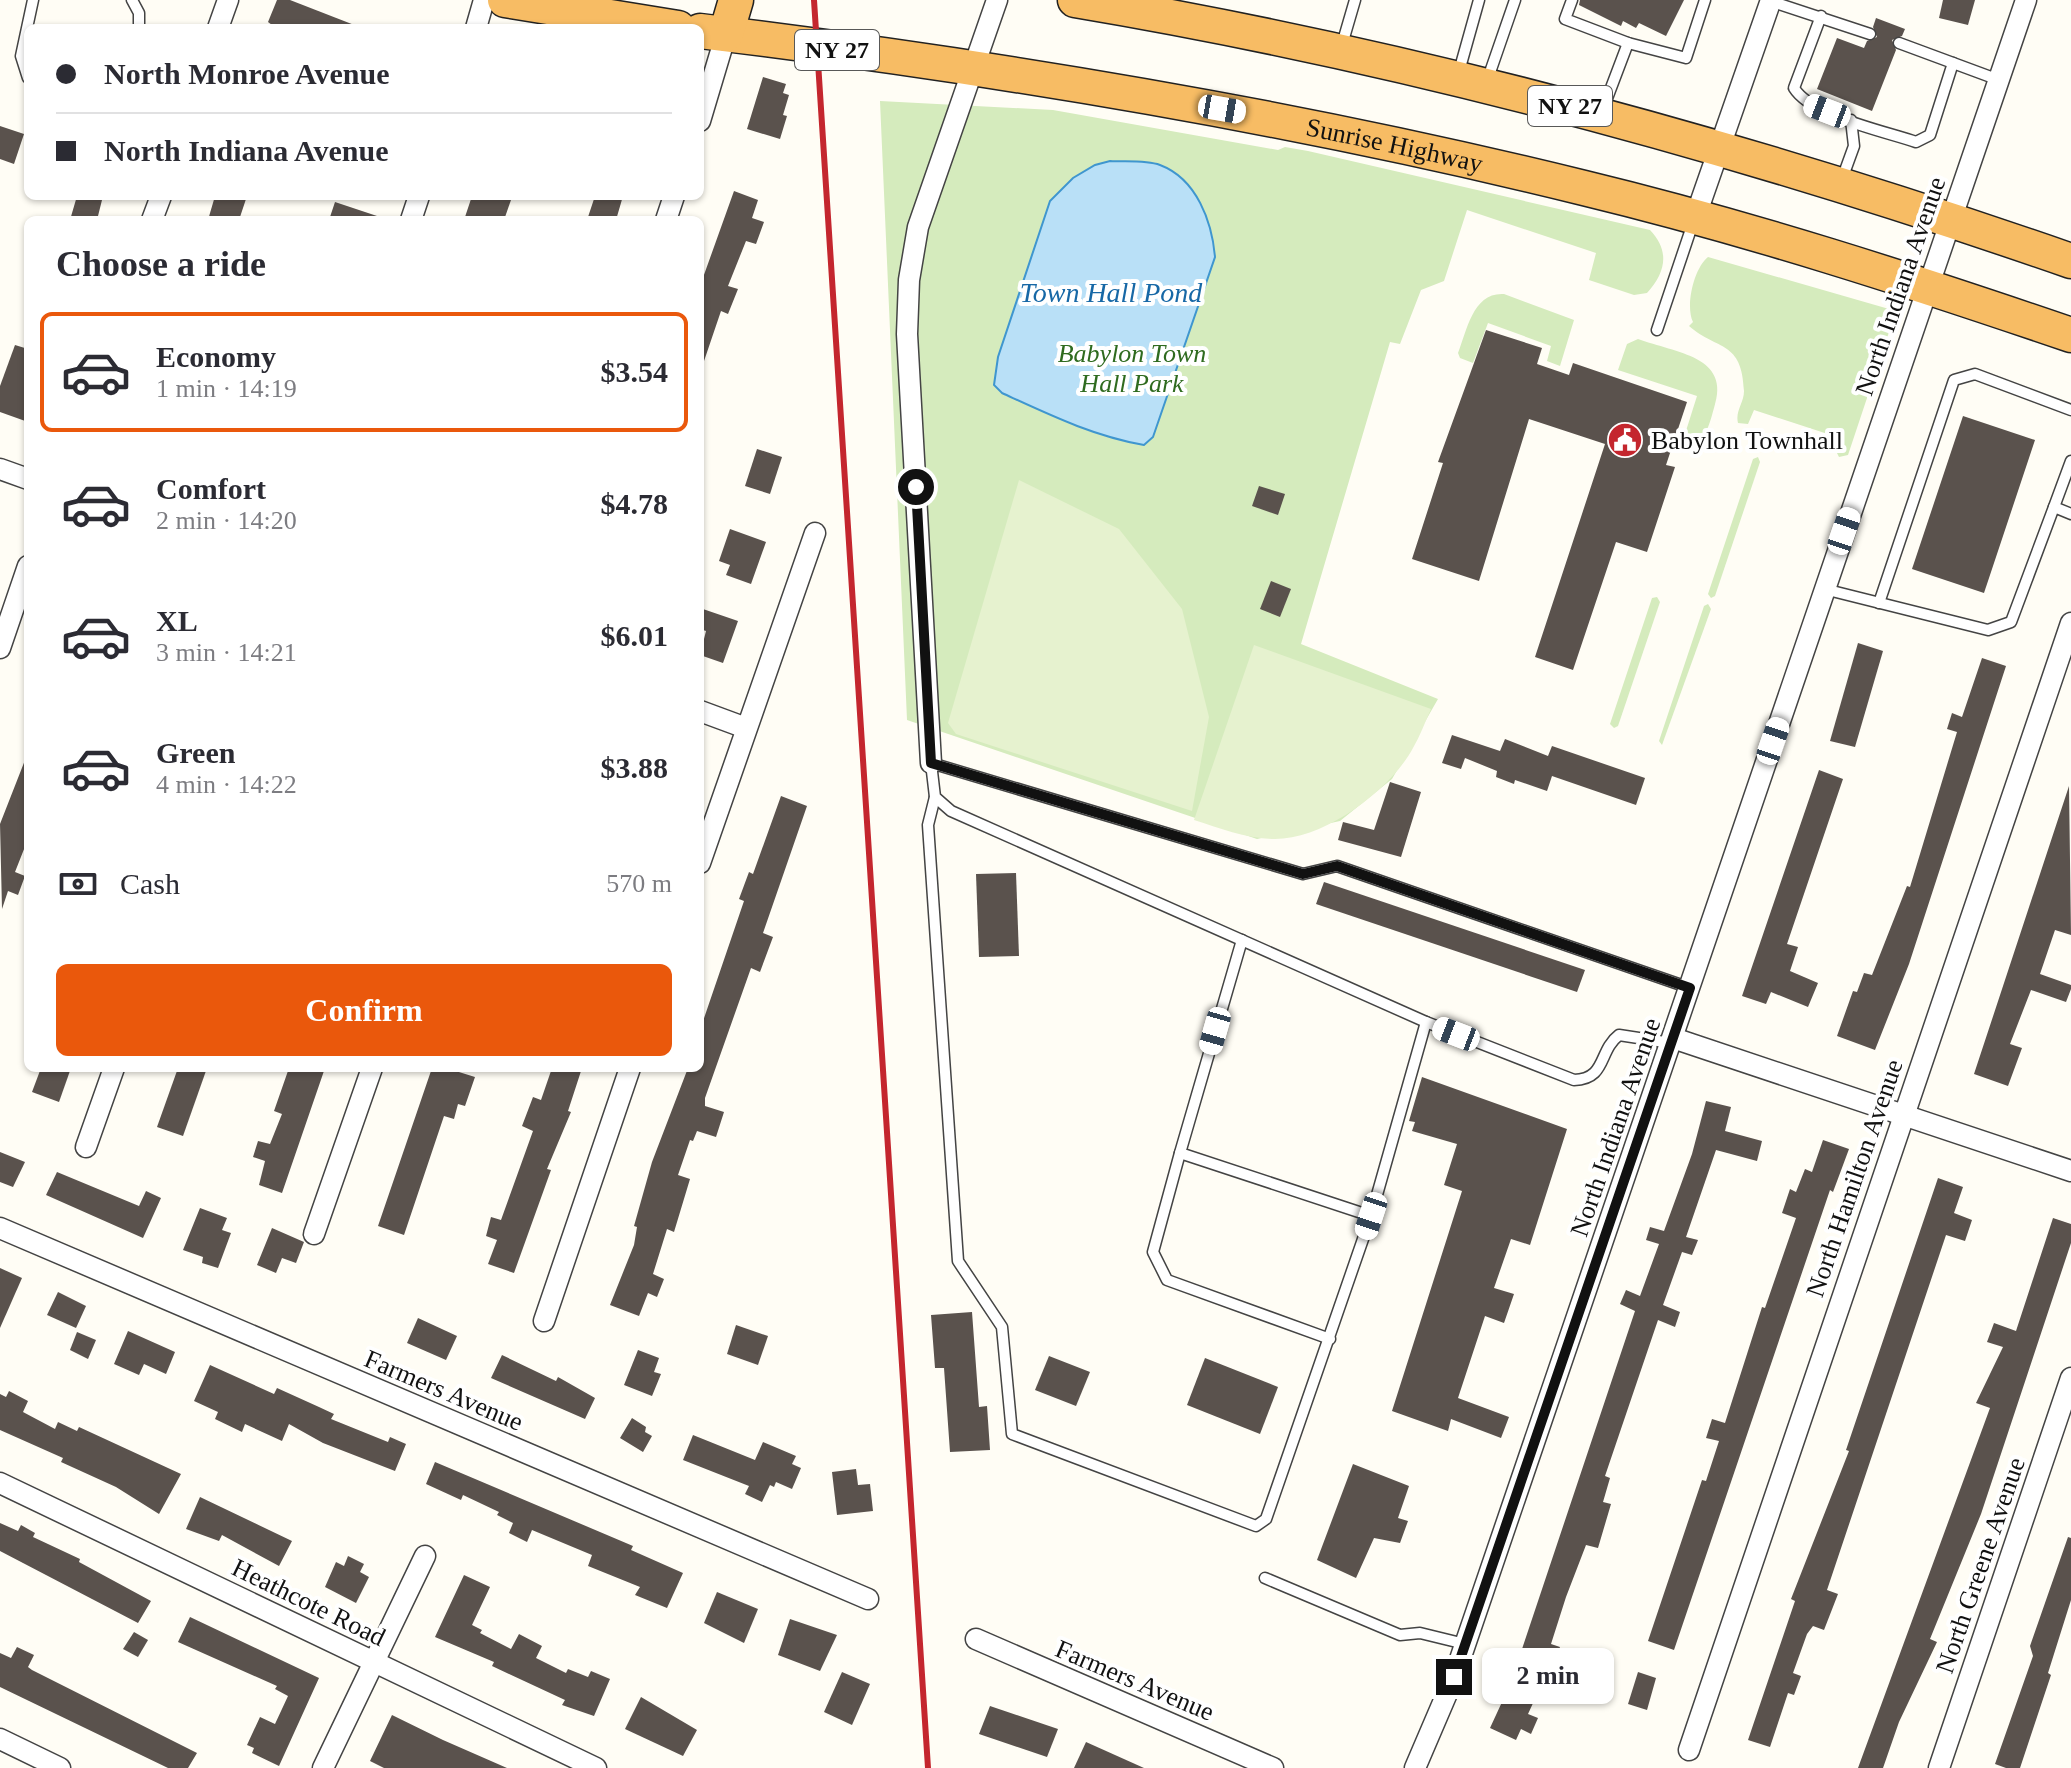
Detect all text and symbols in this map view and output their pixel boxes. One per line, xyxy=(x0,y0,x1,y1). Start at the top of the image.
road number: NY 27 xyxy=(795,30,879,70)
text: North Monroe Avenue xyxy=(104,57,390,90)
road number: NY 27 xyxy=(1528,86,1612,126)
car xyxy=(1800,91,1854,131)
car xyxy=(1196,93,1248,125)
street label: Sunrise Highway xyxy=(1304,113,1486,178)
text: North Indiana Avenue xyxy=(104,134,389,167)
street label: North Indiana Avenue xyxy=(1849,173,1951,399)
text: Choose a ride xyxy=(56,244,266,284)
water label: Town Hall Pond xyxy=(1020,277,1203,308)
icon: car xyxy=(60,336,132,408)
park label: Babylon Town Hall Park xyxy=(1058,339,1206,398)
text: Economy xyxy=(156,340,276,373)
text: $3.54 xyxy=(601,355,668,388)
text: 1 min · 14:19 xyxy=(156,374,297,403)
public building icon: Babylon Townhall xyxy=(1606,421,1644,459)
place label: Babylon Townhall xyxy=(1651,426,1843,455)
icon: car xyxy=(60,468,132,540)
route start xyxy=(898,469,934,505)
text: Comfort xyxy=(156,472,266,505)
text: $4.78 xyxy=(601,487,668,520)
car xyxy=(1825,504,1863,558)
text: 2 min · 14:20 xyxy=(156,506,297,535)
icon: car xyxy=(60,600,132,672)
text: XL xyxy=(156,604,198,637)
text: $6.01 xyxy=(601,619,668,652)
text: 3 min · 14:21 xyxy=(156,638,297,667)
car xyxy=(1754,714,1792,768)
icon: car xyxy=(60,732,132,804)
text: Green xyxy=(156,736,235,769)
text: $3.88 xyxy=(601,751,668,784)
text: 4 min · 14:22 xyxy=(156,770,297,799)
icon: cash xyxy=(56,862,100,906)
text: Cash xyxy=(120,867,180,900)
text: 570 m xyxy=(606,869,672,898)
button: Confirm xyxy=(56,964,672,1056)
car xyxy=(1197,1005,1233,1057)
car xyxy=(1429,1014,1483,1054)
street label: North Indiana Avenue xyxy=(1564,1014,1666,1240)
street label: North Hamilton Avenue xyxy=(1800,1056,1909,1301)
car xyxy=(1352,1189,1390,1243)
street label: Farmers Avenue xyxy=(360,1344,527,1437)
street label: North Greene Avenue xyxy=(1930,1453,2031,1677)
street label: Heathcote Road xyxy=(227,1553,390,1652)
street label: Farmers Avenue xyxy=(1051,1634,1218,1727)
callout: 2 min xyxy=(1482,1649,1614,1705)
route end xyxy=(1436,1659,1472,1695)
text: 2 min xyxy=(1517,1661,1579,1690)

